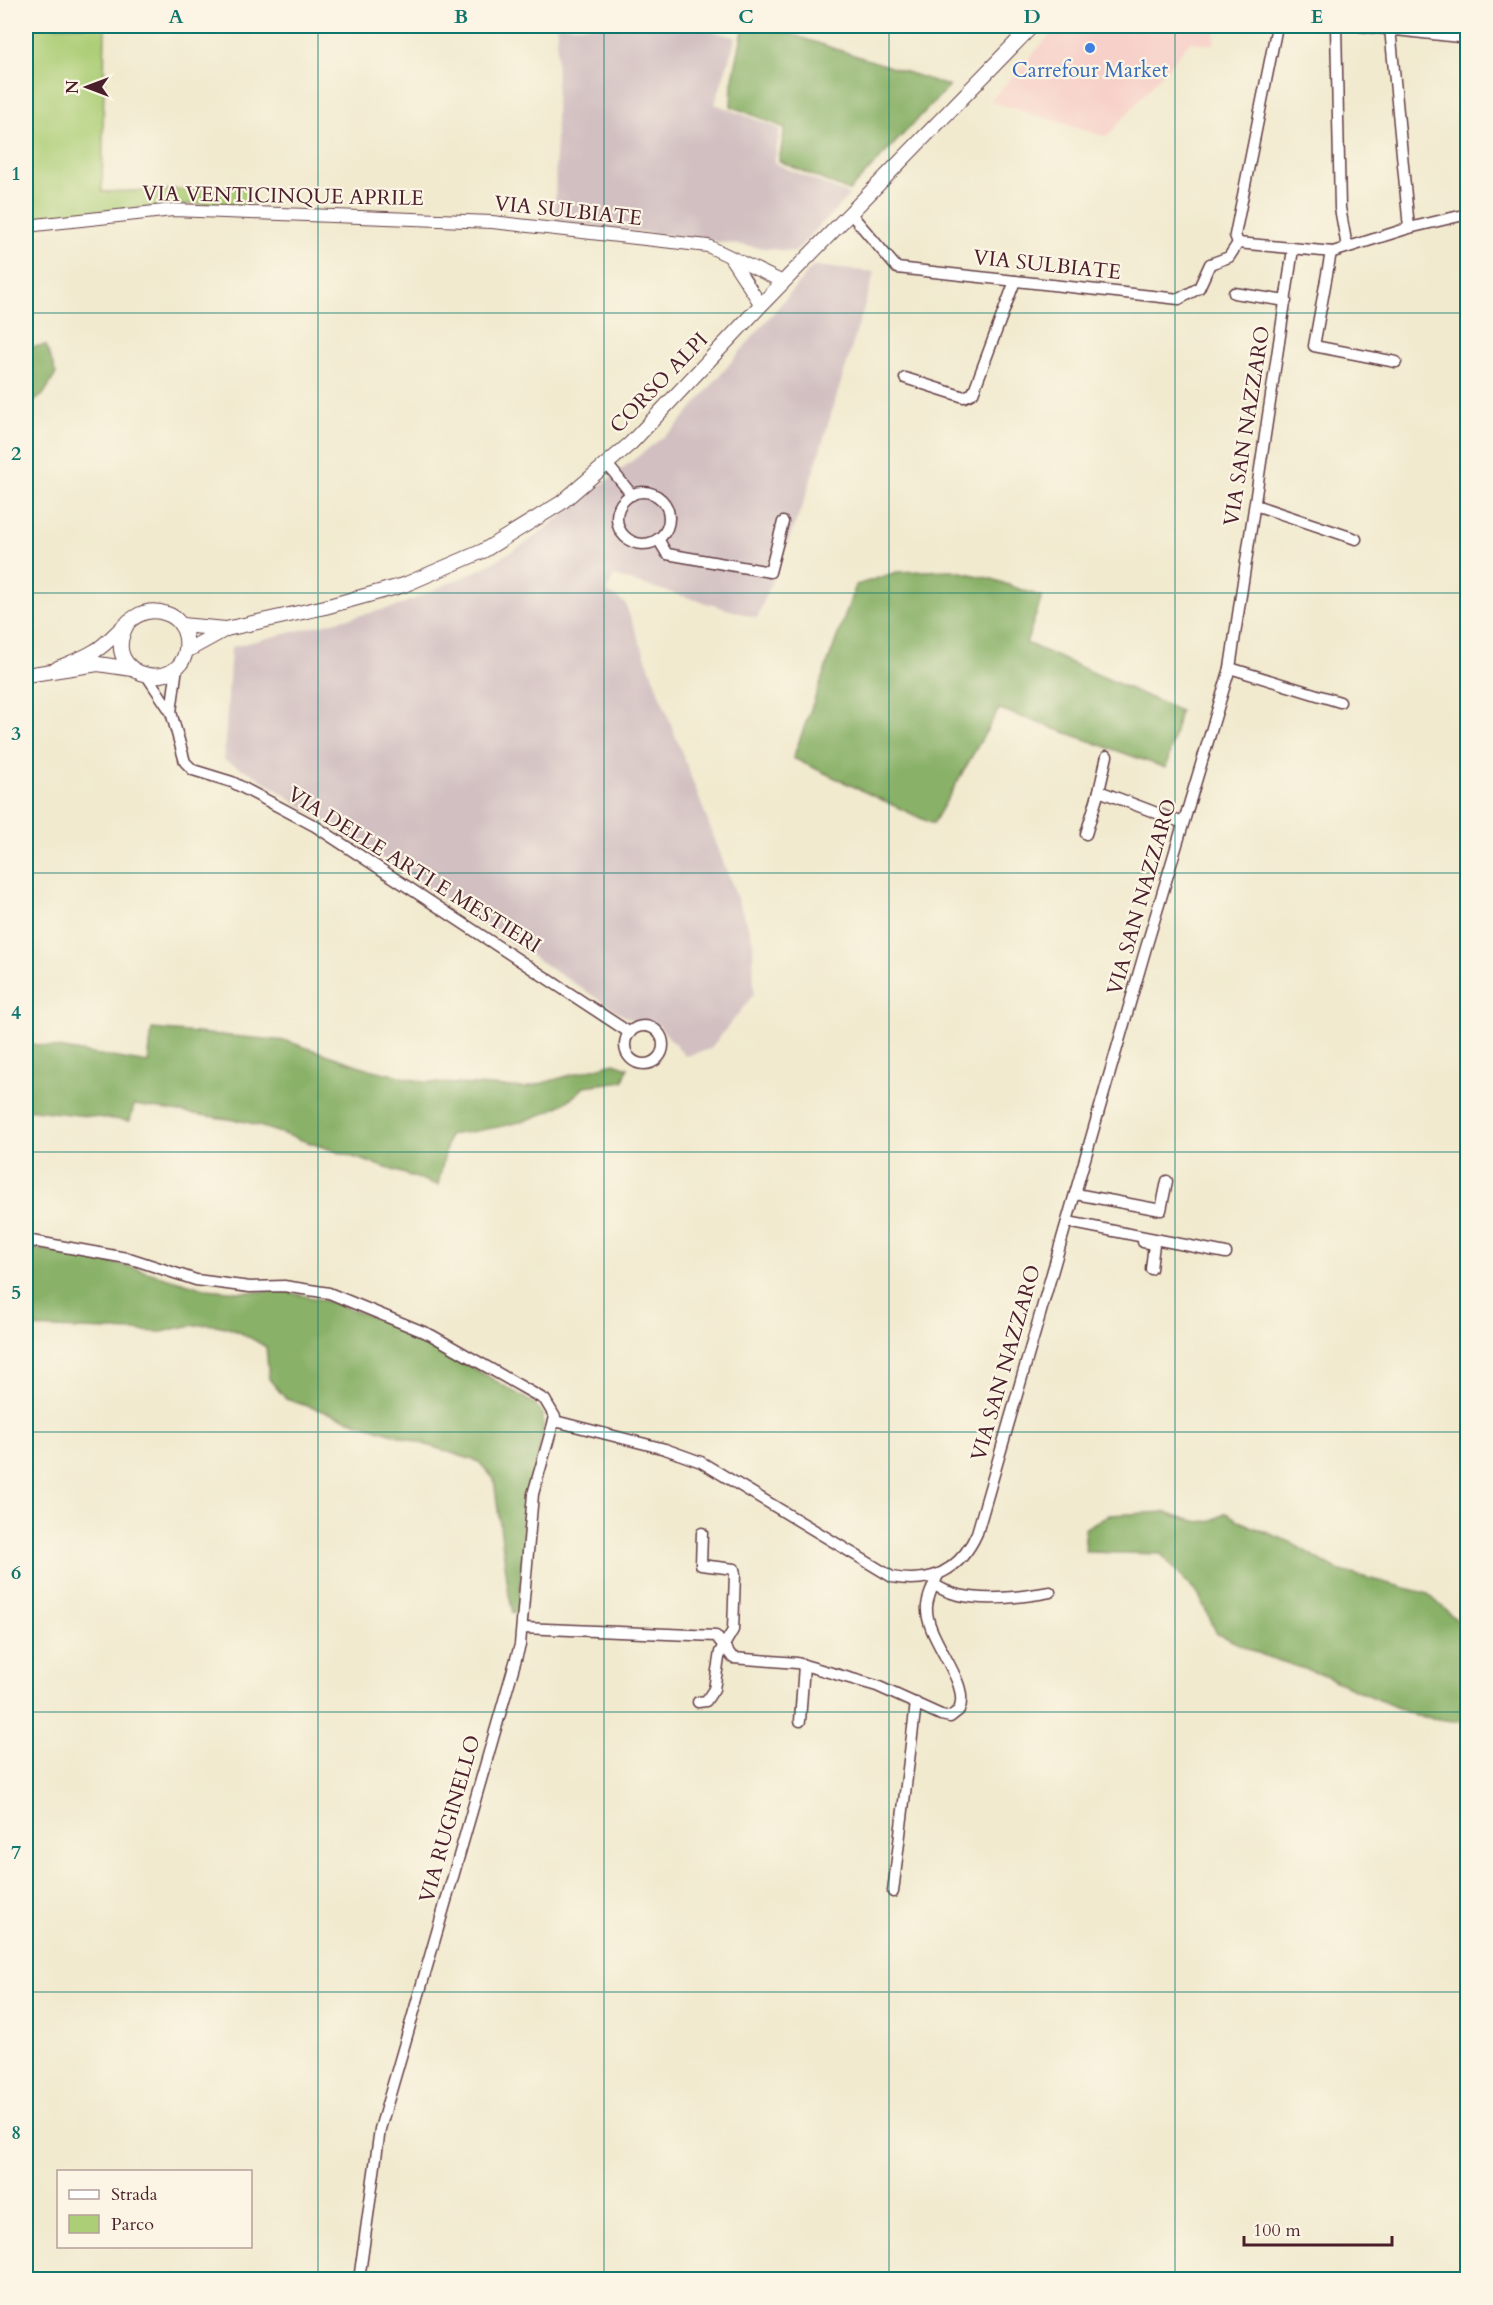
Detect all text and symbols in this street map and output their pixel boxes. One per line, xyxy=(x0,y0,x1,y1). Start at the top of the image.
text: A xyxy=(168,3,184,30)
text: B xyxy=(454,3,468,30)
text: C xyxy=(738,3,754,30)
text: D xyxy=(1023,3,1041,30)
text: E xyxy=(1311,3,1323,30)
marker: Carrefour Market xyxy=(1083,41,1097,55)
place label: Carrefour Market xyxy=(1012,56,1169,85)
north arrow xyxy=(57,57,117,117)
text: N xyxy=(62,80,84,94)
text: 1 xyxy=(11,160,21,187)
street label: VIA VENTICINQUE APRILE xyxy=(142,179,424,213)
street label: VIA SULBIATE xyxy=(493,189,643,233)
street label: VIA SULBIATE xyxy=(972,243,1122,287)
street label: VIA SAN NAZZARO xyxy=(1217,324,1277,528)
street label: CORSO ALPI xyxy=(603,326,715,440)
text: 2 xyxy=(11,440,21,467)
text: 3 xyxy=(11,720,21,747)
street label: VIA DELLE ARTI E MESTIERI xyxy=(282,780,546,960)
street label: VIA SAN NAZZARO xyxy=(1100,796,1184,998)
text: 4 xyxy=(11,999,21,1026)
street label: VIA SAN NAZZARO xyxy=(964,1262,1048,1464)
text: 5 xyxy=(11,1279,21,1306)
text: 6 xyxy=(11,1559,21,1586)
street label: VIA RUGINELLO xyxy=(412,1732,488,1906)
text: 7 xyxy=(11,1839,21,1866)
text: 8 xyxy=(11,2119,21,2146)
legend xyxy=(57,2170,252,2248)
text: Strada xyxy=(111,2182,158,2207)
scale bar xyxy=(1244,2209,1392,2247)
text: Parco xyxy=(111,2212,154,2237)
text: 100 m xyxy=(1253,2218,1301,2243)

